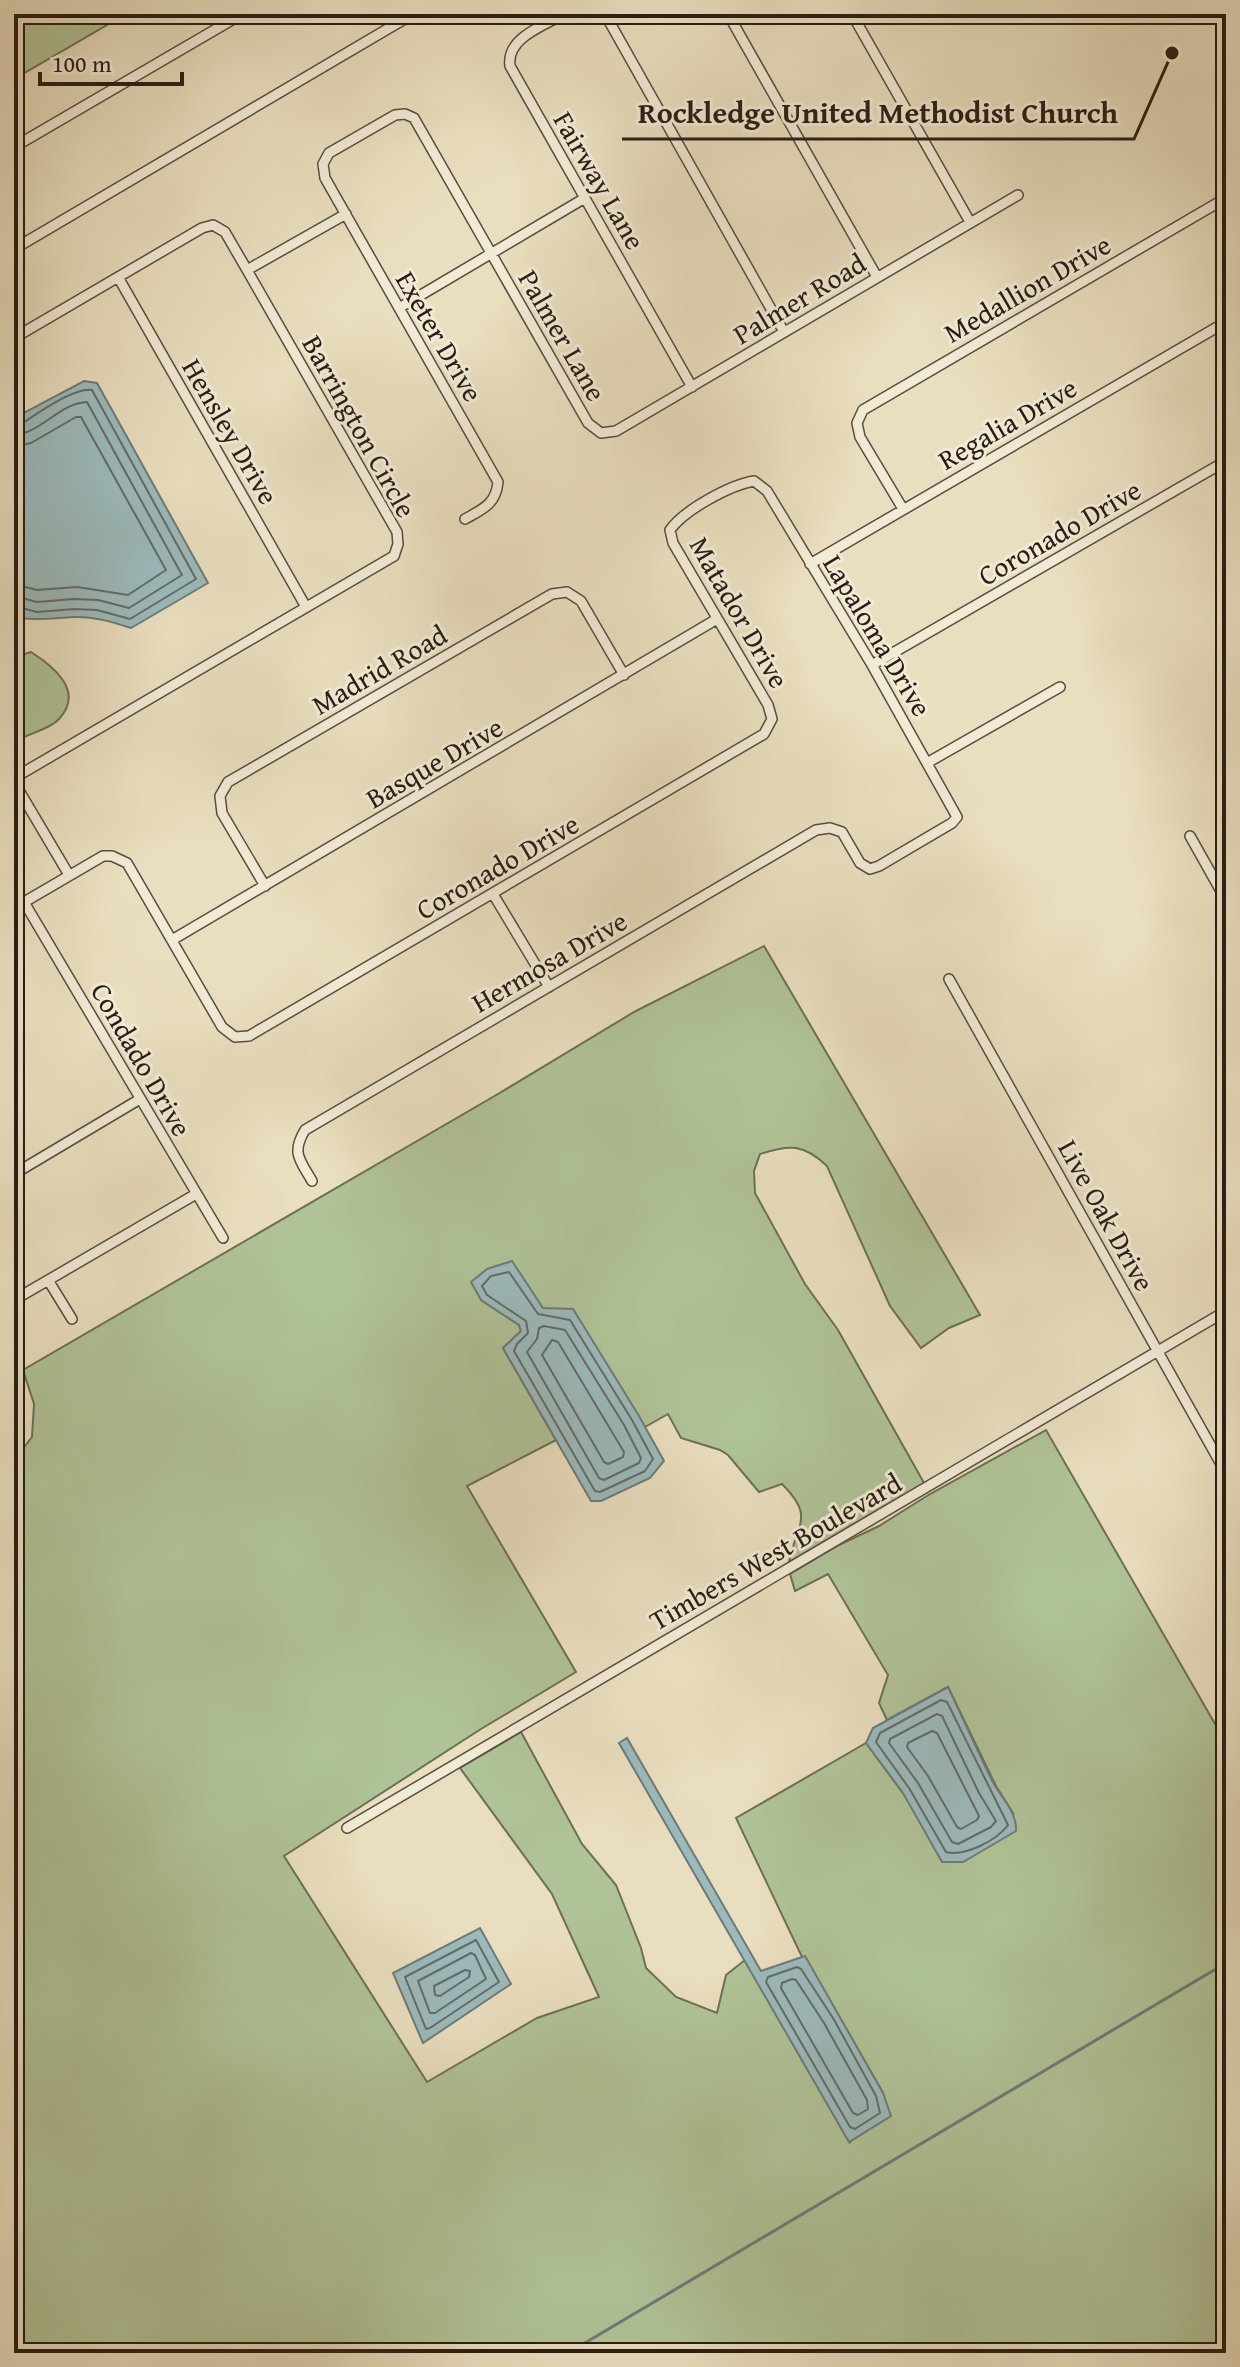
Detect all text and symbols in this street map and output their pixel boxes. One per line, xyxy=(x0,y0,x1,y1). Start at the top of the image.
scale bar xyxy=(40,36,182,86)
text: 100 m xyxy=(52,46,112,81)
callout: Rockledge United Methodist Church xyxy=(622,85,1134,139)
text: Rockledge United Methodist Church xyxy=(638,90,1118,134)
street label: Fairway Lane xyxy=(544,103,656,257)
street label: Medallion Drive xyxy=(936,224,1118,352)
street label: Palmer Road xyxy=(725,242,873,354)
street label: Palmer Lane xyxy=(509,262,617,408)
street label: Exeter Drive xyxy=(386,263,494,409)
street label: Barrington Circle xyxy=(293,327,427,525)
street label: Hensley Drive xyxy=(173,350,289,512)
street label: Regalia Drive xyxy=(930,367,1084,479)
street label: Coronado Drive xyxy=(970,469,1148,595)
street label: Matador Drive xyxy=(680,529,800,695)
street label: Lapaloma Drive xyxy=(813,546,943,724)
street label: Madrid Road xyxy=(304,614,454,724)
street label: Basque Drive xyxy=(358,706,510,818)
street label: Coronado Drive xyxy=(408,803,586,929)
street label: Hermosa Drive xyxy=(464,900,634,1022)
street label: Condado Drive xyxy=(81,974,203,1144)
street label: Live Oak Drive xyxy=(1048,1132,1166,1298)
street label: Timbers West Boulevard xyxy=(641,1462,909,1640)

